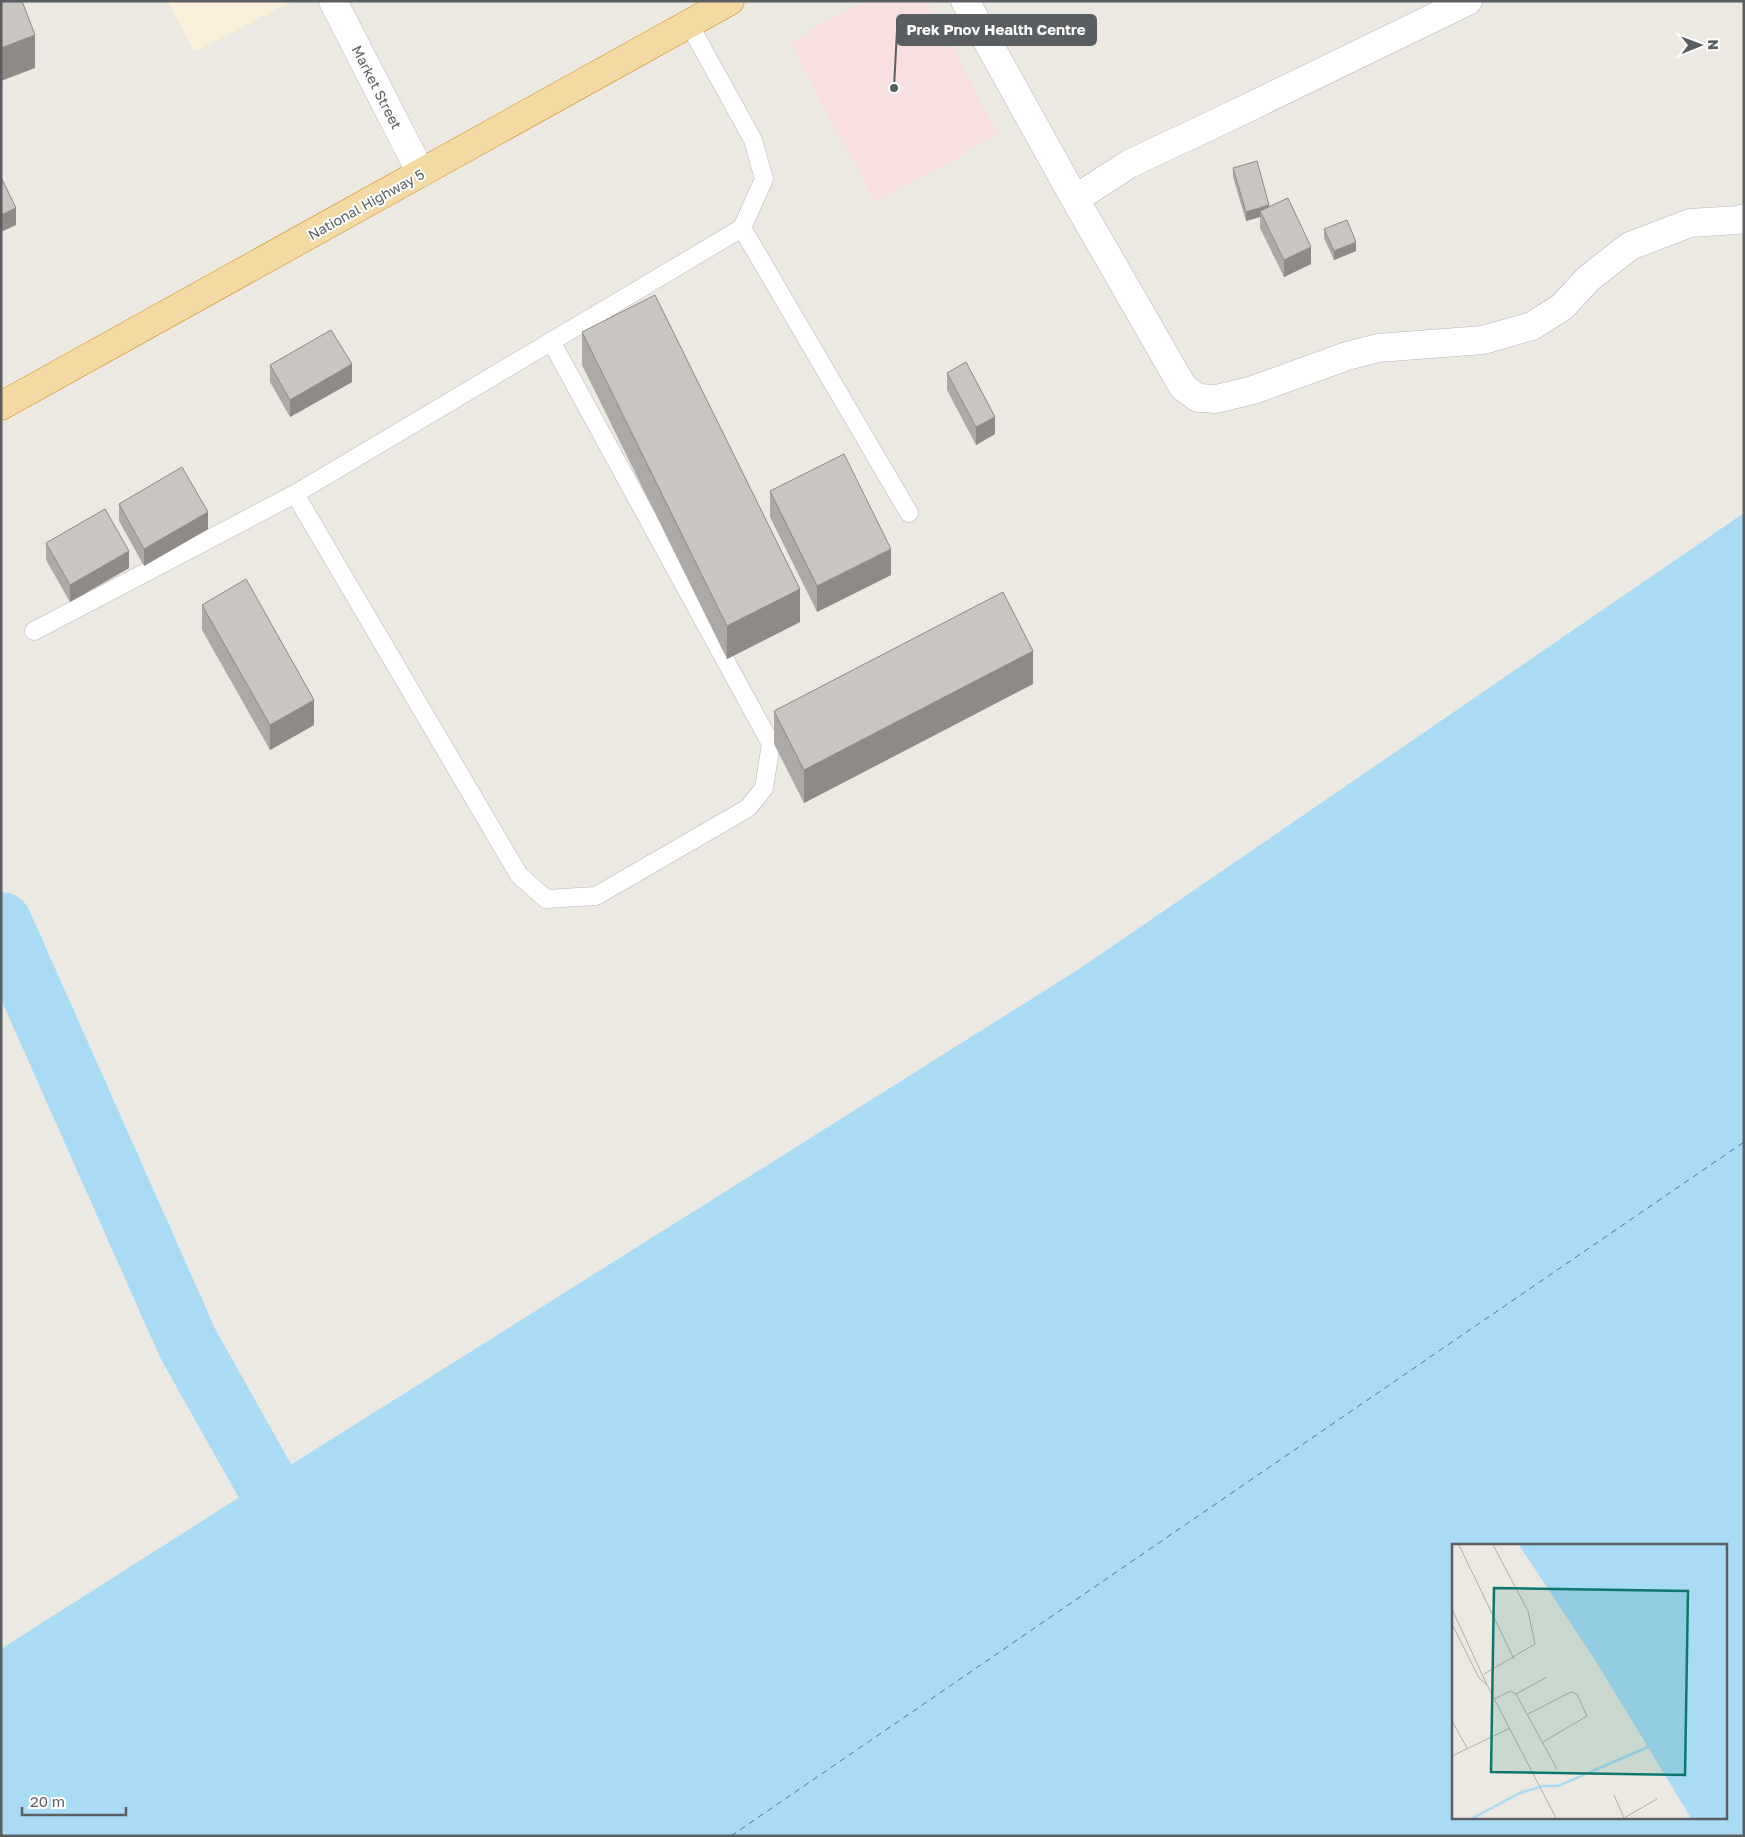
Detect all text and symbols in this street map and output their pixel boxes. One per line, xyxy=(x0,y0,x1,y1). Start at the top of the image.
callout: Prek Pnov Health Centre xyxy=(897,15,1096,45)
text: Prek Pnov Health Centre xyxy=(906,20,1086,38)
north arrow xyxy=(1675,20,1725,70)
text: N xyxy=(1705,39,1722,50)
street label: Market Street xyxy=(349,42,405,132)
street label: National Highway 5 xyxy=(305,165,427,243)
inset map xyxy=(1452,1544,1728,1820)
scale bar xyxy=(22,1784,126,1816)
text: 20 m xyxy=(30,1792,65,1810)

